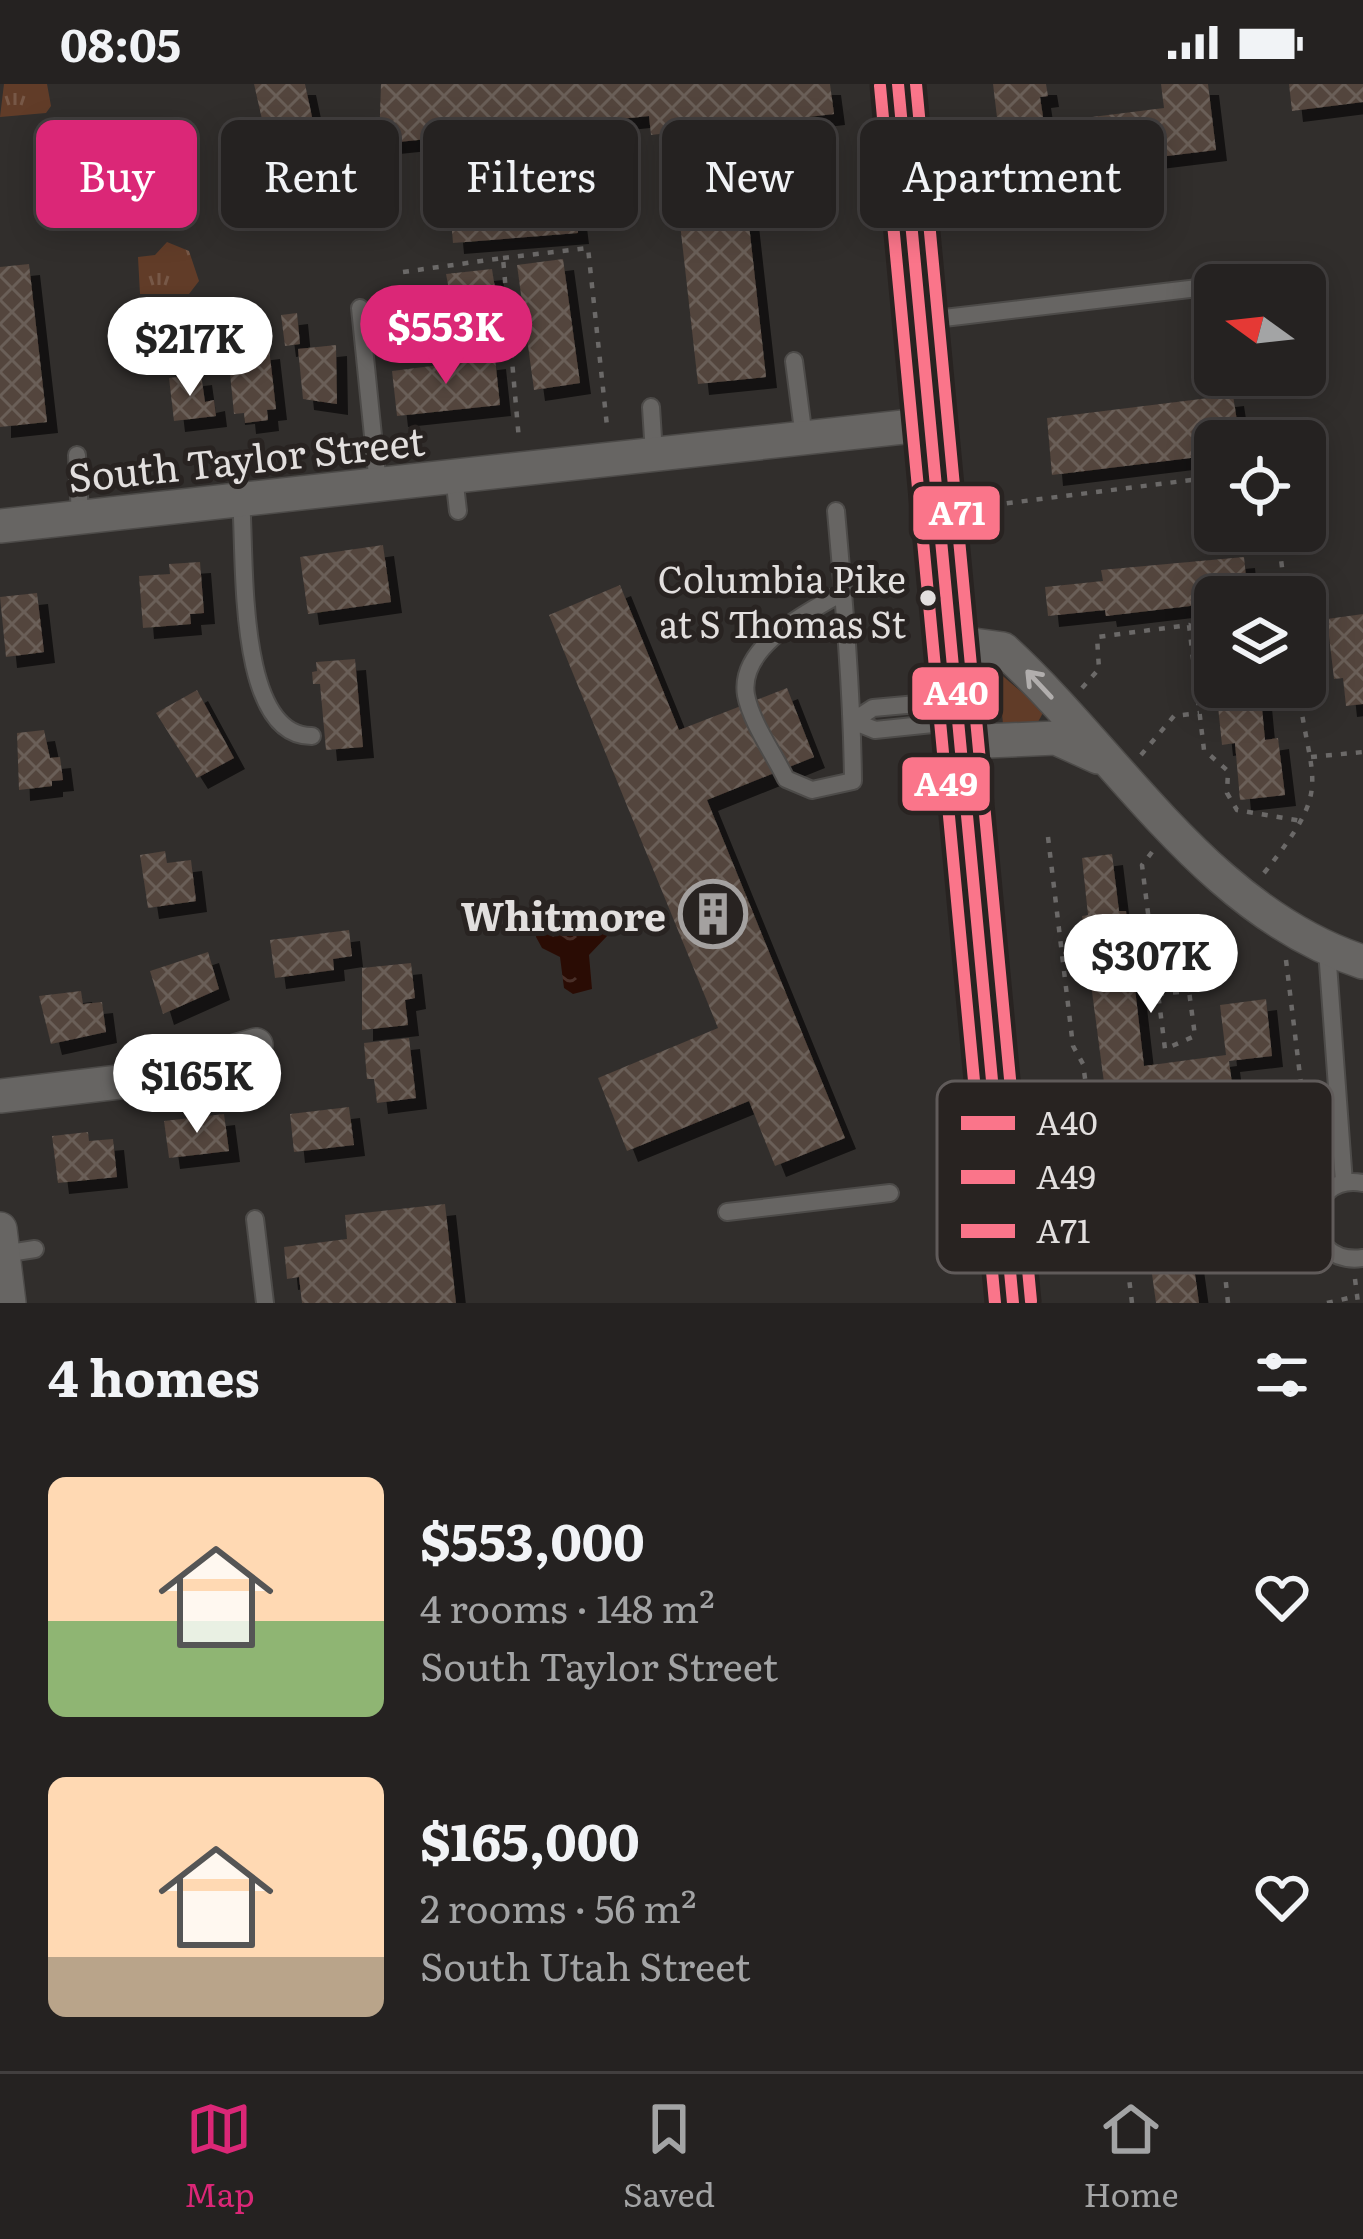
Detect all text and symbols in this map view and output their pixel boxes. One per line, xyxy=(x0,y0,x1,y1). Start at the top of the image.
text: 08:05 xyxy=(60,9,181,76)
chip: Buy xyxy=(36,120,197,228)
chip: Rent xyxy=(221,120,399,228)
chip: Filters xyxy=(423,120,638,228)
chip: New xyxy=(662,120,836,228)
chip: Apartment xyxy=(860,120,1164,228)
north arrow xyxy=(1194,264,1326,396)
map controls xyxy=(1194,264,1326,708)
pin: $553K xyxy=(362,285,530,387)
text: $553K xyxy=(387,295,505,353)
pin: $217K xyxy=(106,297,274,399)
text: $217K xyxy=(135,307,245,365)
street label: South Taylor Street xyxy=(65,409,427,505)
button: locate xyxy=(1194,420,1326,552)
line badge: A71 xyxy=(911,484,1002,542)
text: A71 xyxy=(929,486,986,535)
place label: Columbia Pike at S Thomas St xyxy=(658,551,906,649)
button: layers xyxy=(1194,576,1326,708)
marker: Columbia Pike at S Thomas St xyxy=(917,587,939,609)
line badge: A40 xyxy=(910,665,1001,722)
text: A40 xyxy=(923,666,989,715)
one-way arrow xyxy=(1025,670,1053,699)
line badge: A49 xyxy=(900,755,992,813)
text: A49 xyxy=(914,757,978,806)
building icon: Whitmore xyxy=(678,879,748,949)
place label: Whitmore xyxy=(461,885,666,943)
pin: $307K xyxy=(1067,914,1235,1016)
text: $307K xyxy=(1091,924,1211,982)
pin: $165K xyxy=(113,1034,281,1136)
text: $165K xyxy=(140,1044,254,1102)
legend xyxy=(937,1081,1333,1273)
text: A40 xyxy=(1036,1096,1098,1145)
text: A49 xyxy=(1036,1150,1096,1199)
text: A71 xyxy=(1036,1204,1090,1253)
text: 4 homes xyxy=(48,1337,260,1413)
icon: filters xyxy=(1249,1342,1315,1408)
text: $553,000 xyxy=(420,1501,645,1577)
icon: home xyxy=(144,1525,288,1669)
icon: heart xyxy=(1249,1564,1315,1630)
text: 4 rooms · 148 m² xyxy=(420,1577,715,1635)
text: South Taylor Street xyxy=(420,1635,778,1693)
text: $165,000 xyxy=(420,1801,640,1877)
icon: home xyxy=(144,1825,288,1969)
icon: heart xyxy=(1249,1864,1315,1930)
text: 2 rooms · 56 m² xyxy=(420,1877,696,1935)
text: South Utah Street xyxy=(420,1935,751,1993)
tab: Map xyxy=(184,2096,255,2217)
tab: Saved xyxy=(623,2096,715,2217)
tab: Home xyxy=(1083,2096,1179,2217)

